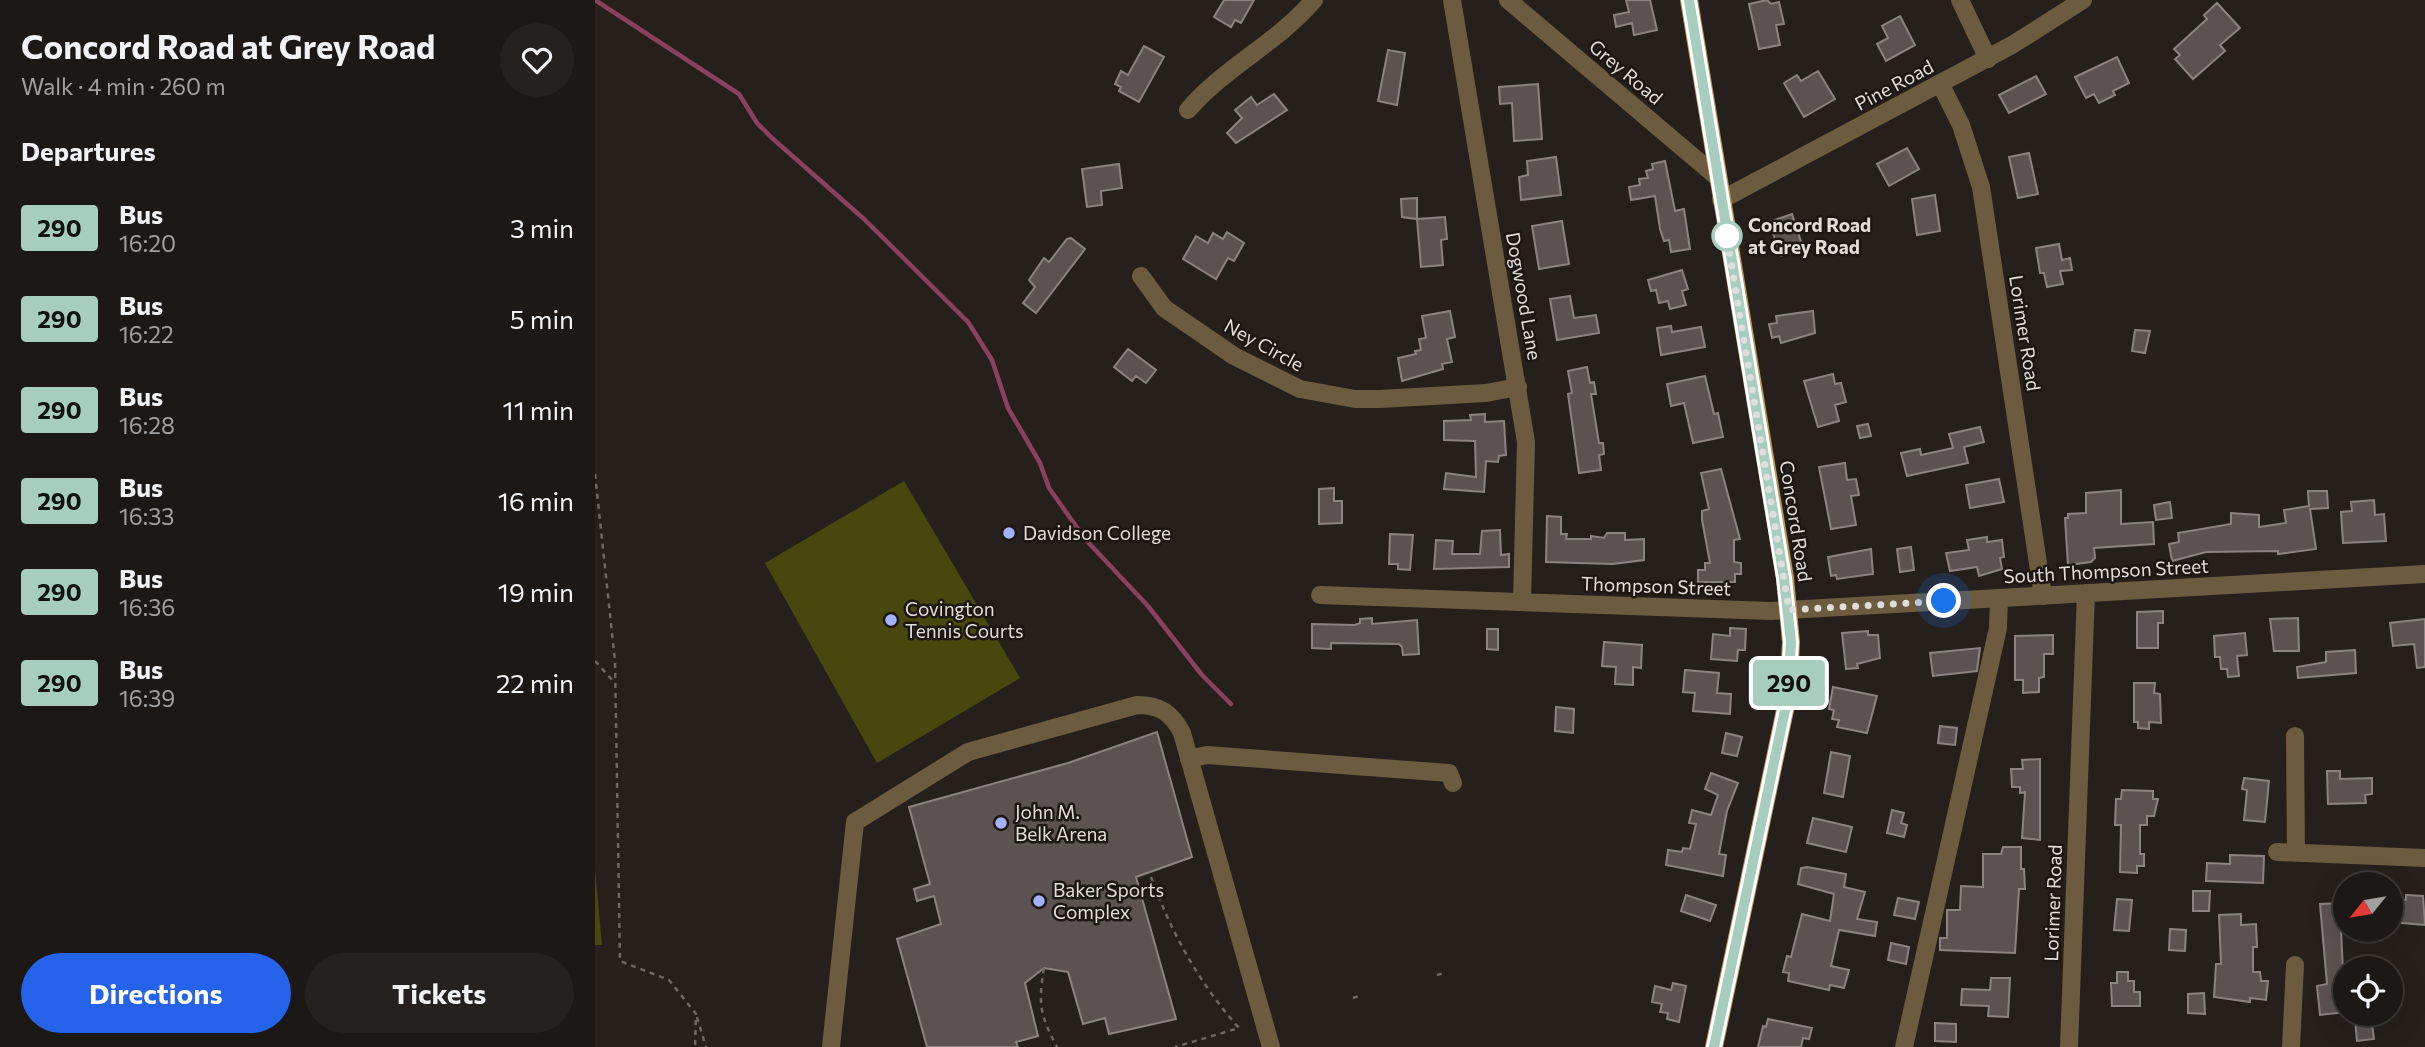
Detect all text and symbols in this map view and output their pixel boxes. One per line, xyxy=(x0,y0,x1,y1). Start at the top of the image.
button: heart xyxy=(500,23,574,97)
text: Concord Road at Grey Road xyxy=(21,25,435,66)
street label: Grey Road xyxy=(1585,34,1668,109)
street label: Pine Road xyxy=(1851,54,1937,115)
text: Walk · 4 min · 260 m xyxy=(21,72,226,100)
text: Departures xyxy=(21,135,156,166)
text: Bus xyxy=(119,198,163,229)
text: 3 min xyxy=(510,212,574,243)
text: 290 xyxy=(37,213,82,242)
place label: Concord Road at Grey Road xyxy=(1748,213,1871,258)
marker: Concord Road at Grey Road xyxy=(1712,221,1742,251)
text: 16:20 xyxy=(119,229,176,257)
street label: Dogwood Lane xyxy=(1502,230,1547,362)
street label: Lorimer Road xyxy=(2005,273,2046,392)
text: Bus xyxy=(119,289,163,320)
text: 5 min xyxy=(510,303,574,334)
text: 290 xyxy=(37,304,82,333)
street label: Ney Circle xyxy=(1221,313,1308,376)
text: 16:22 xyxy=(119,320,174,348)
text: Bus xyxy=(119,380,163,411)
text: 11 min xyxy=(503,394,574,425)
text: 290 xyxy=(37,395,82,424)
text: 16:28 xyxy=(119,411,175,439)
street label: Concord Road xyxy=(1776,459,1817,583)
text: Bus xyxy=(119,471,163,502)
text: 16 min xyxy=(498,485,574,516)
text: 290 xyxy=(37,486,82,515)
text: 16:33 xyxy=(119,502,174,530)
place label: Davidson College xyxy=(1023,521,1171,544)
marker: Davidson College xyxy=(1001,525,1017,541)
street label: South Thompson Street xyxy=(2003,554,2209,587)
text: Bus xyxy=(119,562,163,593)
street label: Thompson Street xyxy=(1581,571,1732,600)
text: 19 min xyxy=(498,576,574,607)
text: 290 xyxy=(37,577,82,606)
your location xyxy=(1926,583,1961,618)
text: 16:36 xyxy=(119,593,175,621)
place label: Covington Tennis Courts xyxy=(905,597,1024,642)
marker: Covington Tennis Courts xyxy=(883,612,899,628)
text: Bus xyxy=(119,653,163,684)
line badge: 290 xyxy=(1749,660,1829,706)
text: 22 min xyxy=(496,667,574,698)
text: 290 xyxy=(37,668,82,697)
text: 290 xyxy=(1767,668,1811,697)
text: 16:39 xyxy=(119,684,175,712)
place label: John M. Belk Arena xyxy=(1015,800,1107,845)
marker: John M. Belk Arena xyxy=(993,815,1009,831)
street label: Lorimer Road xyxy=(2039,844,2066,962)
north arrow xyxy=(2333,872,2403,942)
map controls xyxy=(2333,872,2403,1026)
place label: Baker Sports Complex xyxy=(1053,878,1164,923)
marker: Baker Sports Complex xyxy=(1031,893,1047,909)
button: Directions xyxy=(21,953,291,1033)
button: Tickets xyxy=(305,953,574,1033)
button: locate xyxy=(2333,956,2403,1026)

